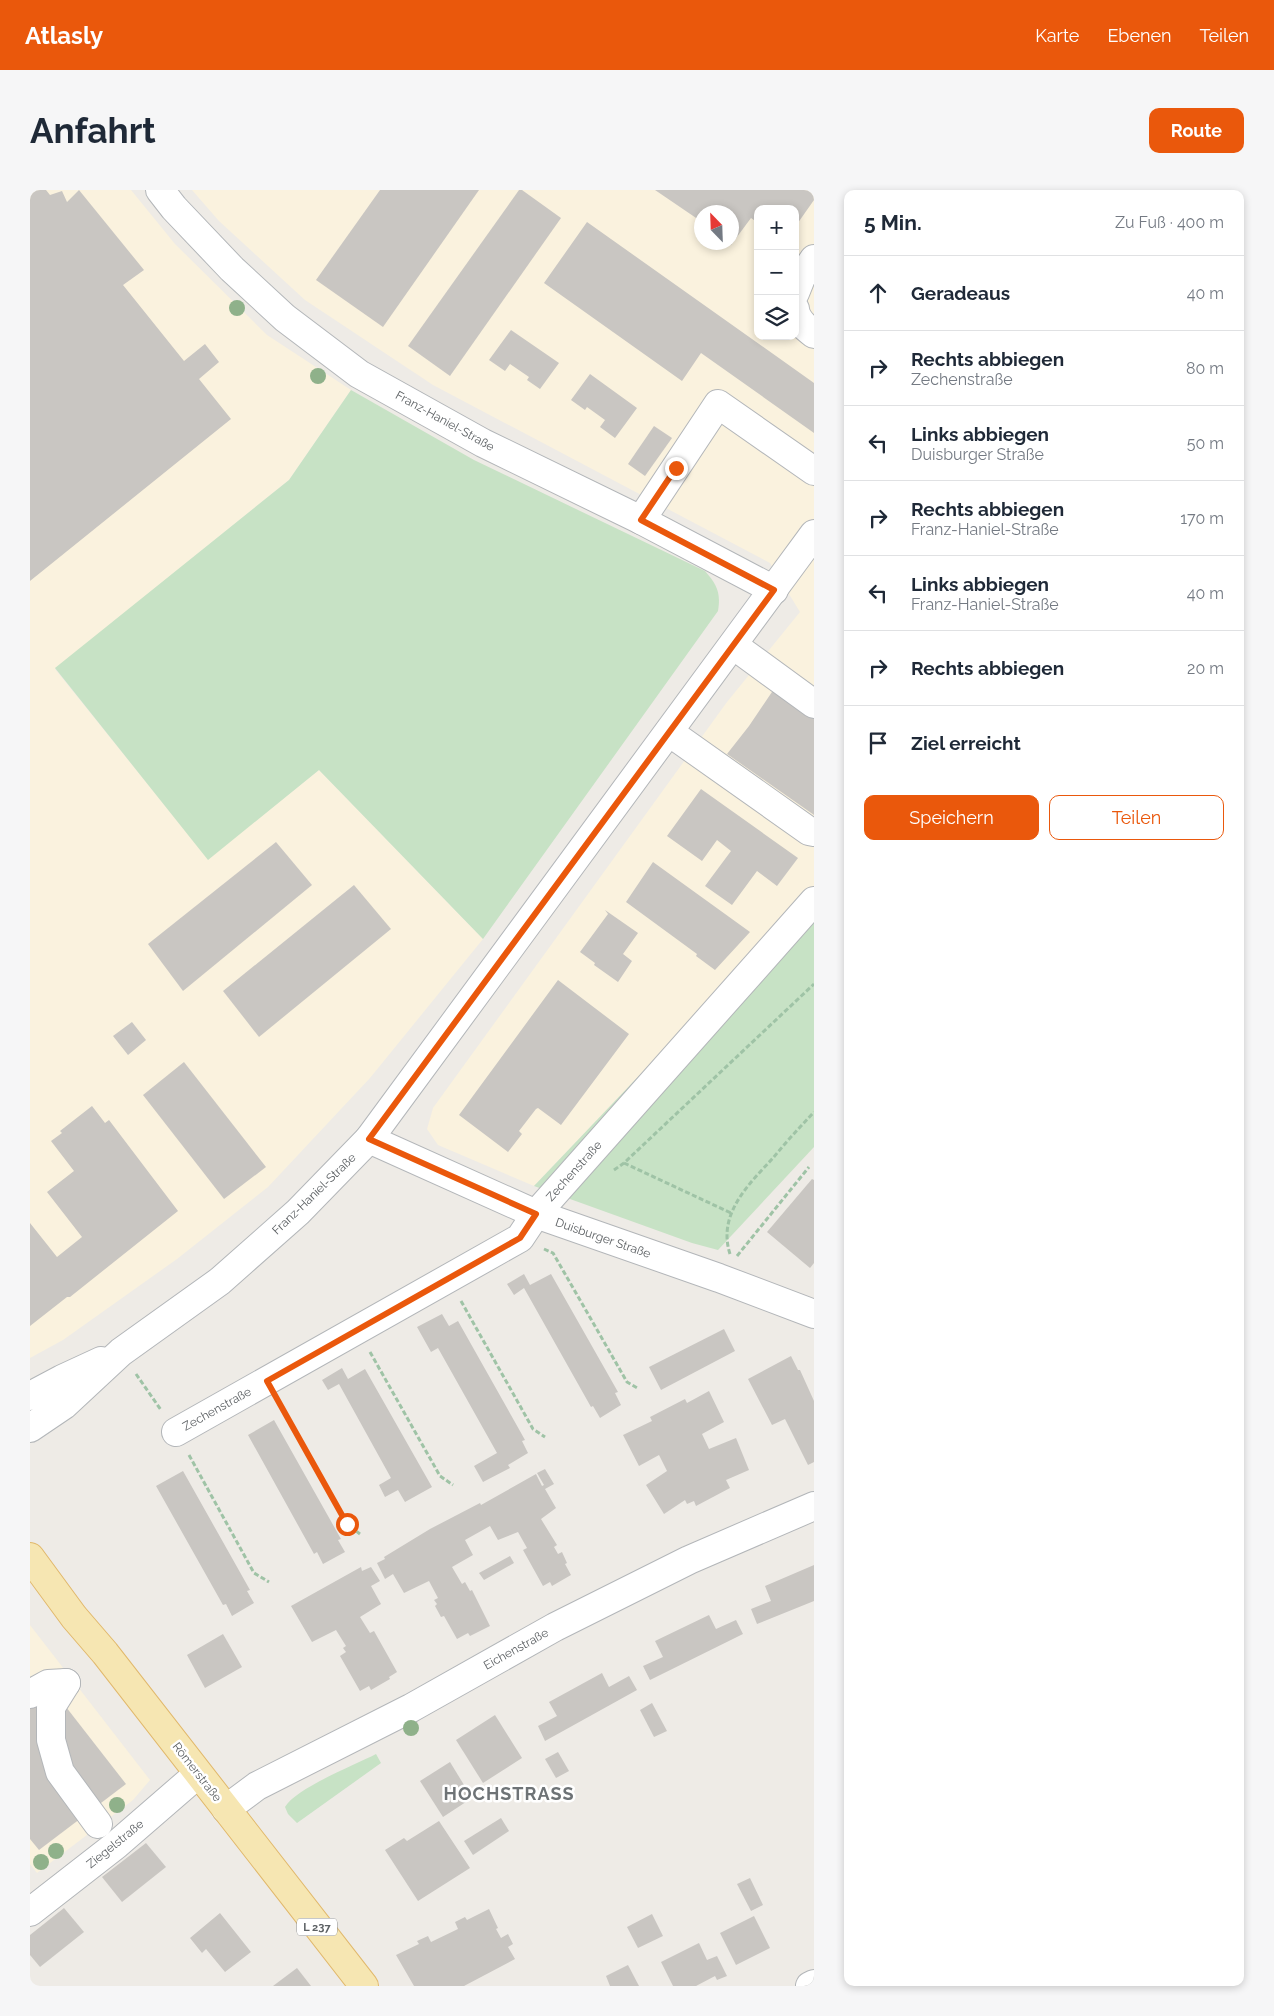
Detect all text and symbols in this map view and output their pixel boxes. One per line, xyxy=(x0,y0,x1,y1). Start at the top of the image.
text: Atlasly xyxy=(25,21,103,50)
text: Karte xyxy=(1035,25,1079,46)
text: Ebenen xyxy=(1107,25,1172,46)
text: Teilen xyxy=(1200,25,1249,46)
button: Route xyxy=(1149,108,1244,153)
text: Anfahrt xyxy=(30,110,156,151)
north arrow xyxy=(694,205,739,250)
map controls xyxy=(754,205,799,340)
button: + xyxy=(754,205,799,250)
text: 5 Min. xyxy=(864,210,922,235)
text: Zu Fuß · 400 m xyxy=(1115,213,1224,232)
button: − xyxy=(754,250,799,295)
icon: ahead xyxy=(864,279,892,307)
text: Geradeaus xyxy=(911,282,1010,304)
text: 40 m xyxy=(1187,284,1224,303)
button: layers xyxy=(754,295,799,340)
text: Rechts abbiegen xyxy=(911,348,1064,370)
icon: right xyxy=(864,354,892,382)
text: 80 m xyxy=(1186,359,1224,378)
text: Zechenstraße xyxy=(911,370,1013,389)
street label: Franz-Haniel-Straße xyxy=(393,388,497,454)
text: Links abbiegen xyxy=(911,423,1049,445)
icon: left xyxy=(864,429,892,457)
text: 50 m xyxy=(1187,434,1224,453)
text: Duisburger Straße xyxy=(911,445,1044,464)
route end xyxy=(665,457,688,480)
text: Rechts abbiegen xyxy=(911,498,1064,520)
icon: right xyxy=(864,504,892,532)
text: 170 m xyxy=(1180,509,1224,528)
text: Franz-Haniel-Straße xyxy=(911,520,1059,539)
text: Links abbiegen xyxy=(911,573,1049,595)
icon: left xyxy=(864,579,892,607)
text: 40 m xyxy=(1187,584,1224,603)
text: Franz-Haniel-Straße xyxy=(911,595,1059,614)
icon: right xyxy=(864,654,892,682)
text: Rechts abbiegen xyxy=(911,657,1064,679)
text: 20 m xyxy=(1187,659,1224,678)
icon: arrive xyxy=(864,729,892,757)
text: Ziel erreicht xyxy=(911,732,1021,754)
button: Speichern xyxy=(864,795,1039,840)
button: Teilen xyxy=(1049,795,1224,840)
street label: Zechenstraße xyxy=(543,1138,605,1204)
street label: Franz-Haniel-Straße xyxy=(269,1150,359,1238)
street label: Duisburger Straße xyxy=(554,1215,652,1261)
street label: Zechenstraße xyxy=(180,1384,254,1434)
route start xyxy=(336,1513,359,1536)
street label: Eichenstraße xyxy=(481,1625,551,1673)
street label: Römerstraße xyxy=(170,1740,224,1804)
district label: HOCHSTRASS xyxy=(444,1783,574,1804)
street label: Ziegelstraße xyxy=(84,1817,146,1871)
road number: L 237 xyxy=(297,1918,337,1935)

